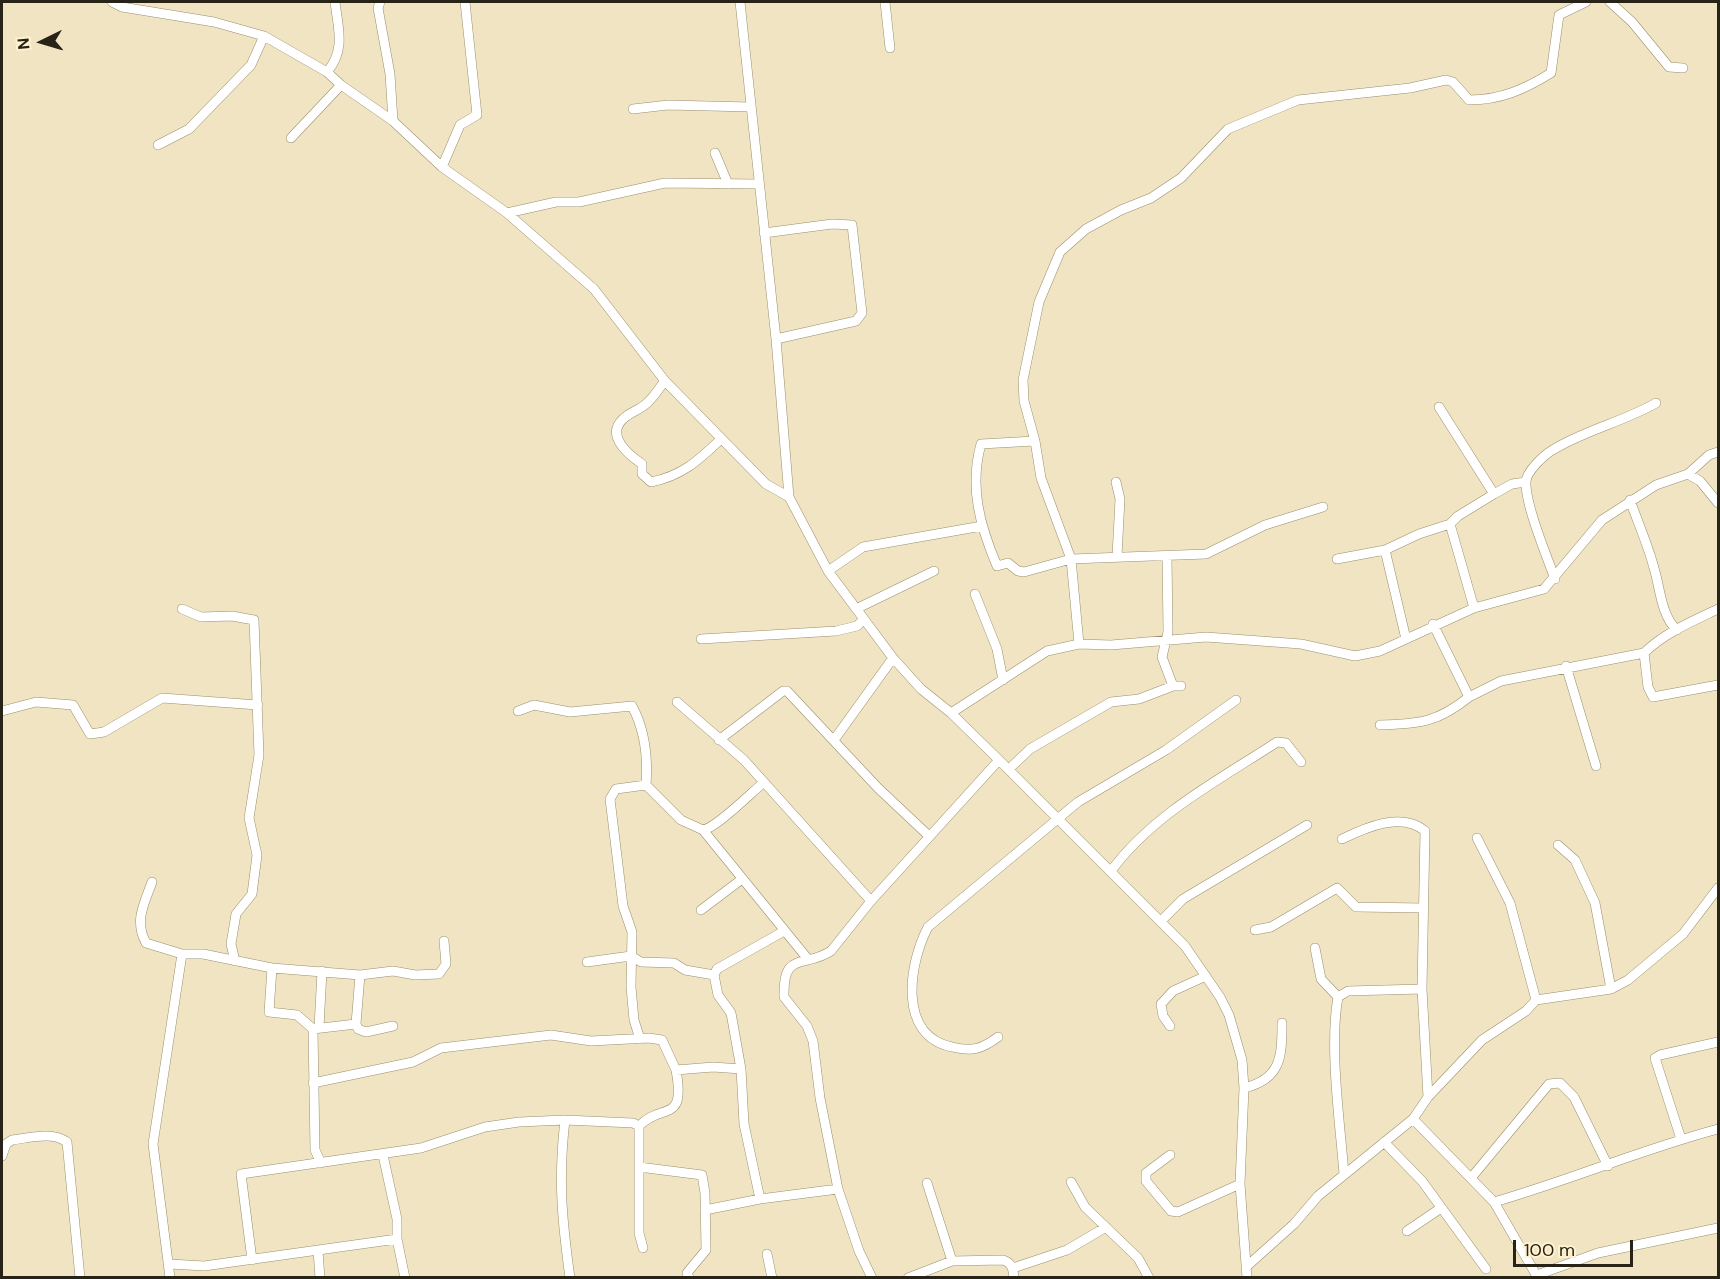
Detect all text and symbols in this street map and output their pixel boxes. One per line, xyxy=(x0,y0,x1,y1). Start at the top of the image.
north arrow xyxy=(12,12,72,72)
text: N xyxy=(13,37,35,50)
scale bar xyxy=(1516,1228,1636,1266)
text: 100 m xyxy=(1524,1238,1575,1262)

